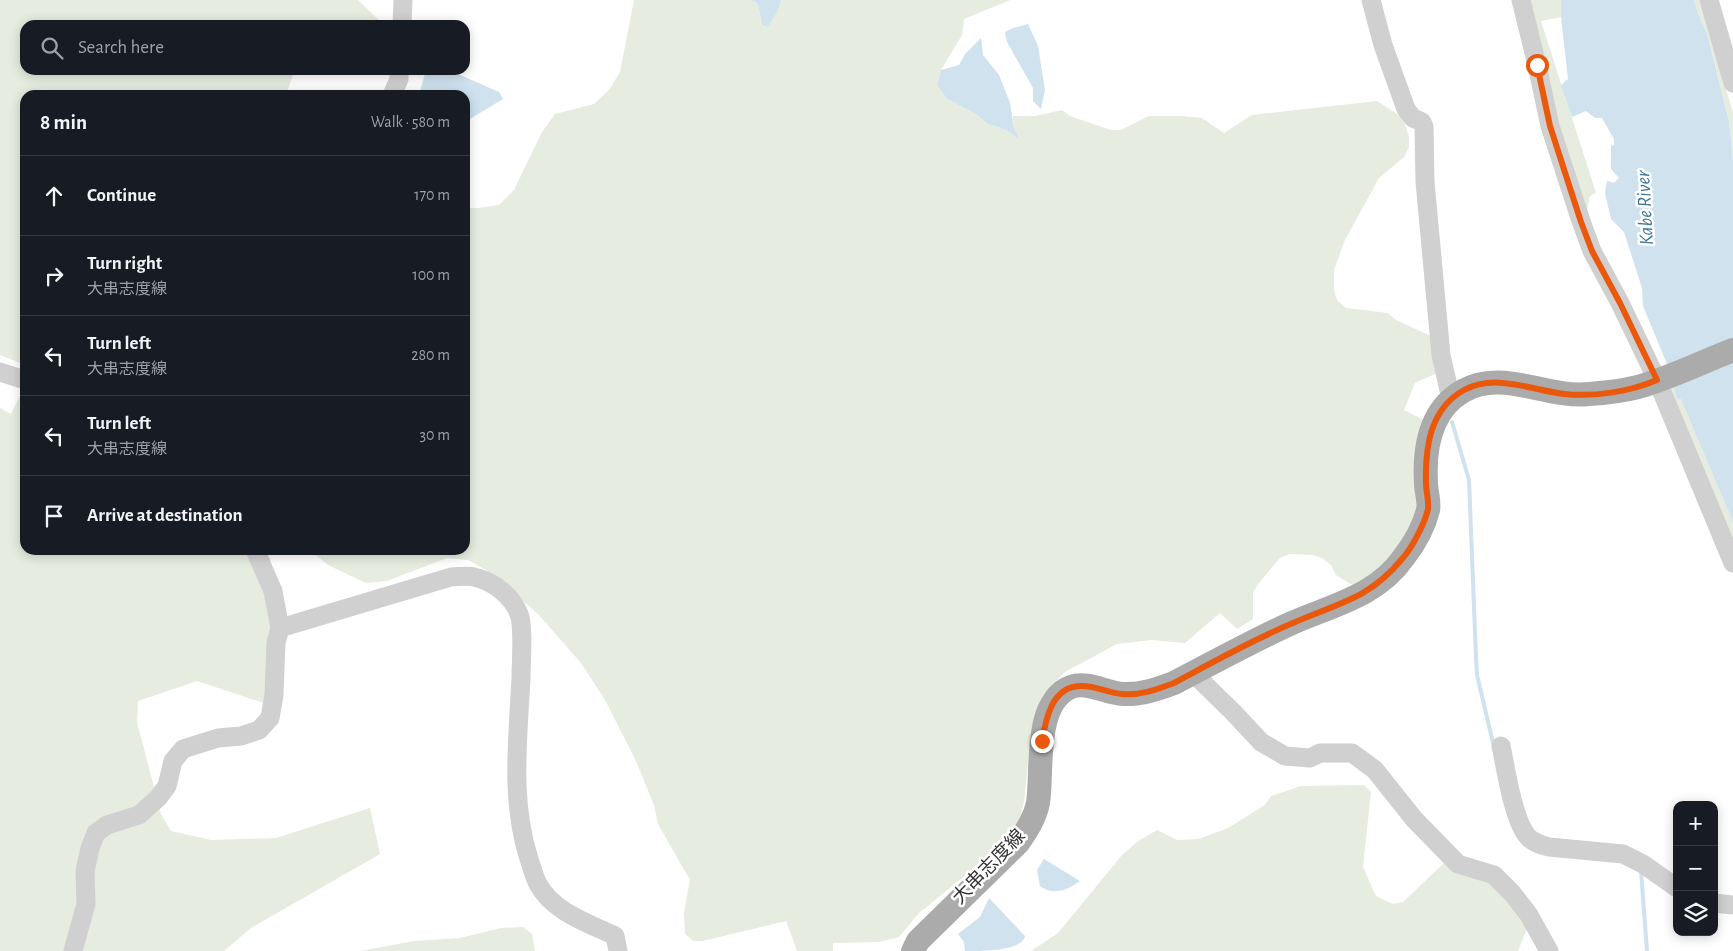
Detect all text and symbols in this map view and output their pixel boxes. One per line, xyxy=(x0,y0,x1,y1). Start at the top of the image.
search box xyxy=(20,20,470,75)
icon: search xyxy=(38,34,66,62)
text: Search here xyxy=(78,38,164,57)
route start xyxy=(1526,54,1549,77)
text: 8 min xyxy=(40,112,87,133)
text: Walk · 580 m xyxy=(371,114,450,130)
water label: Kabe River xyxy=(1633,170,1657,246)
icon: ahead xyxy=(40,182,68,210)
text: Continue xyxy=(87,186,156,205)
text: 170 m xyxy=(414,187,450,203)
text: Turn right xyxy=(87,254,162,273)
icon: right xyxy=(40,262,68,290)
text: 100 m xyxy=(412,267,450,283)
text: 大串志度線 xyxy=(87,281,167,297)
text: Turn left xyxy=(87,334,151,353)
icon: left xyxy=(40,342,68,370)
text: 280 m xyxy=(411,347,450,363)
text: 大串志度線 xyxy=(87,361,167,377)
text: Turn left xyxy=(87,414,151,433)
icon: left xyxy=(40,422,68,450)
text: 30 m xyxy=(420,427,450,443)
text: 大串志度線 xyxy=(87,441,167,457)
icon: arrive xyxy=(40,502,68,530)
text: Arrive at destination xyxy=(87,506,243,525)
route end xyxy=(1031,730,1054,753)
map controls xyxy=(1673,801,1718,936)
button: + xyxy=(1673,801,1718,846)
street label: 大串志度線 xyxy=(948,825,1029,908)
button: − xyxy=(1673,846,1718,891)
button: layers xyxy=(1673,891,1718,936)

